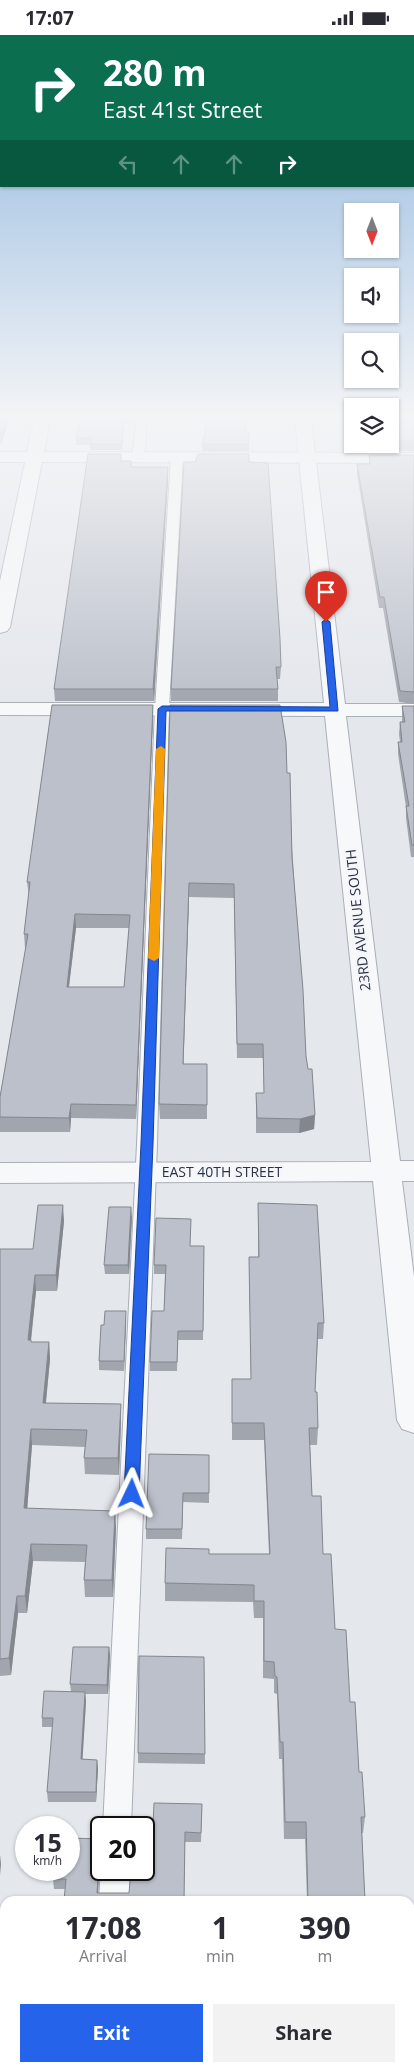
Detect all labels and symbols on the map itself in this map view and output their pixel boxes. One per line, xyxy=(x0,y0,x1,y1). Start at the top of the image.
north arrow xyxy=(344,203,399,257)
pin xyxy=(305,571,347,622)
street label: 23RD AVENUE SOUTH xyxy=(341,848,374,992)
street label: EAST 40TH STREET xyxy=(162,1162,283,1181)
position arrow xyxy=(105,1467,157,1519)
speed limit sign: 20 xyxy=(90,1816,155,1881)

